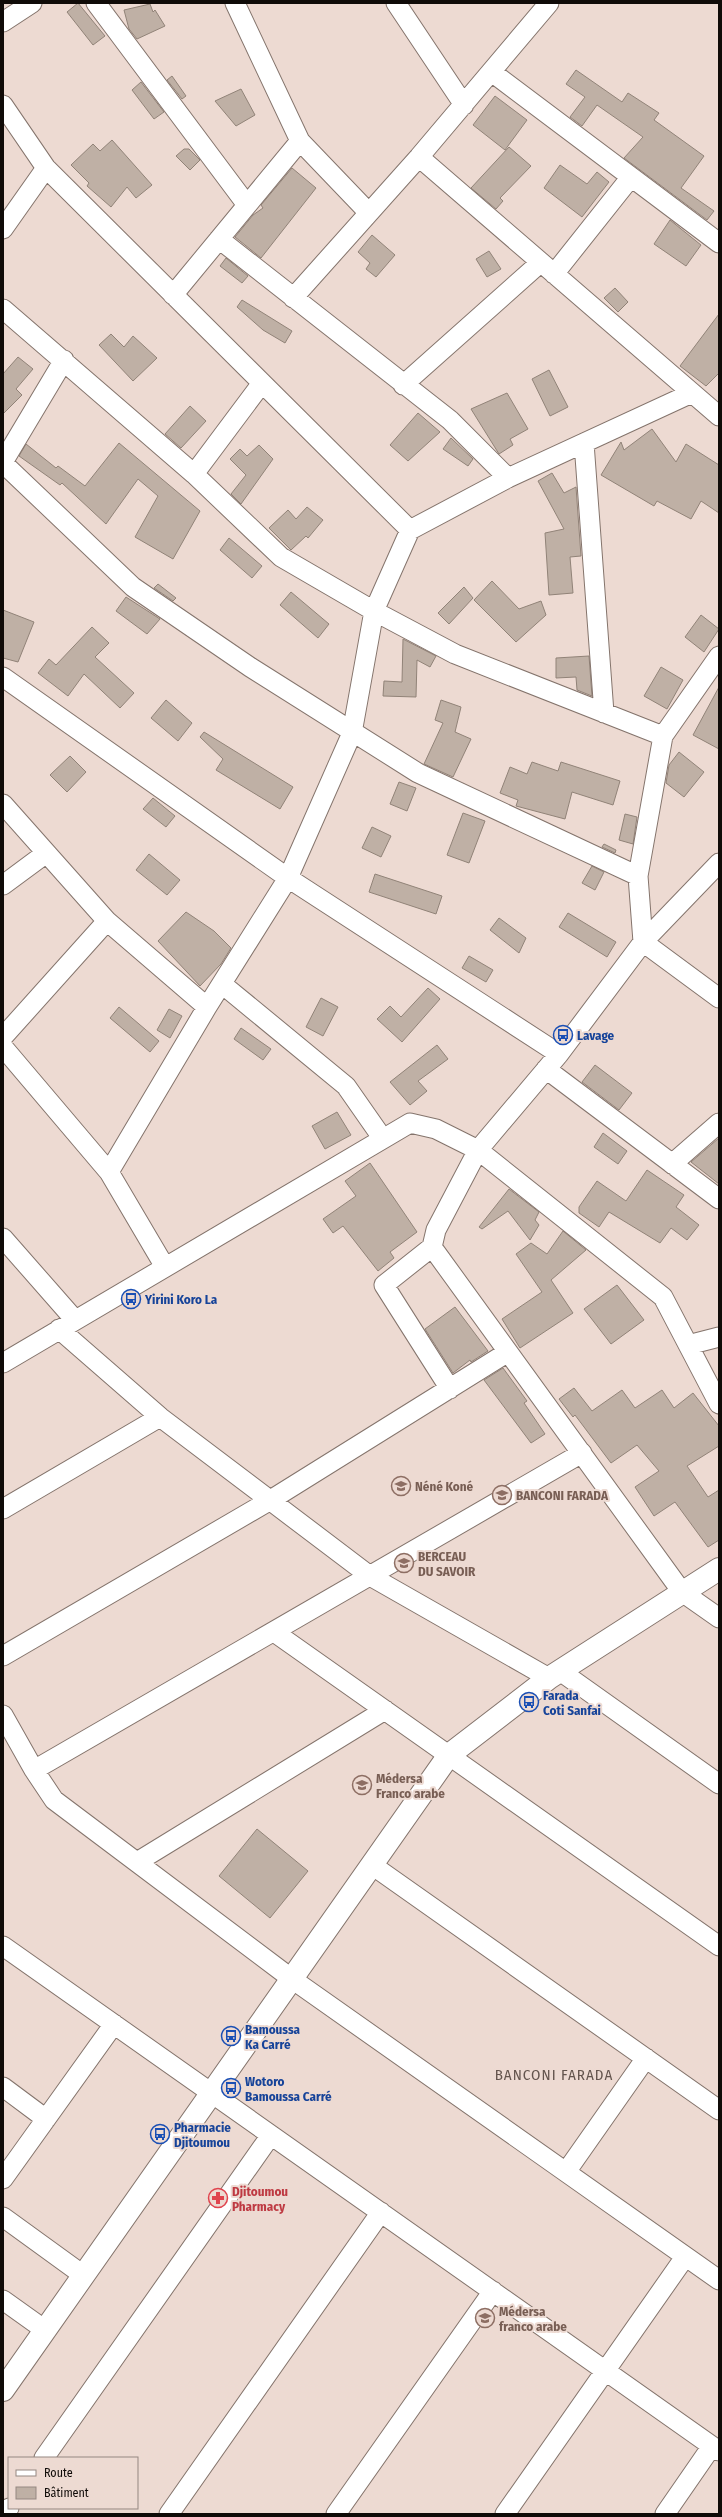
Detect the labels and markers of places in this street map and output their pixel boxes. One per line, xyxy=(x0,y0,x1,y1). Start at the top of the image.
bus stop icon: Lavage xyxy=(552,1024,574,1046)
place label: Lavage xyxy=(577,1028,615,1043)
bus stop icon: Yirini Koro La xyxy=(120,1288,142,1310)
place label: Yirini Koro La xyxy=(144,1292,218,1307)
school or university icon: Néné Koné xyxy=(390,1475,412,1497)
place label: Néné Koné xyxy=(415,1479,474,1494)
school or university icon: BANCONI FARADA xyxy=(491,1484,513,1506)
place label: BANCONI FARADA xyxy=(516,1488,609,1503)
place label: BERCEAU DU SAVOIR xyxy=(418,1549,476,1579)
school or university icon: BERCEAU DU SAVOIR xyxy=(393,1552,415,1574)
place label: Farada Coti Sanfai xyxy=(543,1688,601,1718)
bus stop icon: Farada Coti Sanfai xyxy=(518,1691,540,1713)
place label: Médersa Franco arabe xyxy=(376,1771,445,1801)
school or university icon: Médersa Franco arabe xyxy=(351,1774,373,1796)
place label: Bamoussa Ka Carré xyxy=(245,2022,301,2052)
bus stop icon: Bamoussa Ka Carré xyxy=(220,2025,242,2047)
place label: Wotoro Bamoussa Carré xyxy=(245,2074,332,2104)
bus stop icon: Wotoro Bamoussa Carré xyxy=(220,2077,242,2099)
place label: Pharmacie Djitoumou xyxy=(174,2120,231,2150)
bus stop icon: Pharmacie Djitoumou xyxy=(149,2123,171,2145)
place label: Djitoumou Pharmacy xyxy=(232,2184,288,2214)
pharmacy icon: Djitoumou Pharmacy xyxy=(207,2187,229,2209)
place label: Médersa franco arabe xyxy=(499,2304,567,2334)
school or university icon: Médersa franco arabe xyxy=(474,2307,496,2329)

